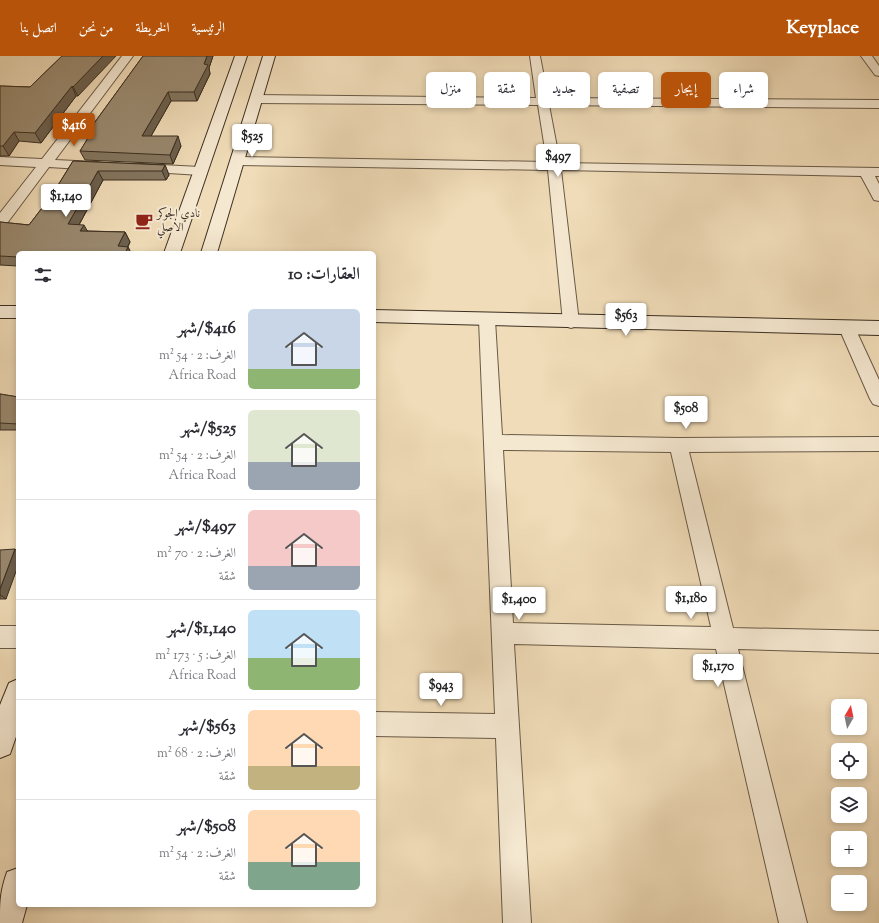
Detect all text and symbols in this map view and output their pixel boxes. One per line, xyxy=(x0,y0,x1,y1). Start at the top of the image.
text: Keyplace xyxy=(786,15,859,42)
text: اتصل بنا xyxy=(20,19,57,39)
text: من نحن xyxy=(79,19,113,39)
text: الخريطة xyxy=(135,19,170,39)
text: الرئيسية xyxy=(192,19,225,39)
chip: منزل xyxy=(426,72,476,108)
chip: شقة xyxy=(484,72,530,108)
chip: جديد xyxy=(538,72,590,108)
chip: تصفية xyxy=(598,72,653,108)
chip: إيجار xyxy=(661,72,711,108)
chip: شراء xyxy=(719,72,768,108)
pin: $416 xyxy=(50,113,98,147)
text: $416 xyxy=(62,117,86,135)
pin: $525 xyxy=(228,124,276,158)
text: $525 xyxy=(241,128,263,146)
pin: $497 xyxy=(534,144,582,178)
text: $497 xyxy=(545,148,571,166)
pin: $1,140 xyxy=(33,184,99,218)
text: $1,140 xyxy=(50,188,82,206)
place label: نادي الجوكر الاصلي xyxy=(155,205,200,239)
cafe icon: نادي الجوكر الاصلي xyxy=(134,211,154,231)
text: العقارات: 10 xyxy=(288,263,360,287)
icon: filters xyxy=(32,264,54,286)
pin: $563 xyxy=(602,303,650,337)
text: $563 xyxy=(614,307,638,325)
text: $416/شهر xyxy=(178,317,236,341)
icon: home xyxy=(280,325,328,373)
text: الغرف: 2 · 54 m² xyxy=(159,347,236,365)
text: Africa Road xyxy=(169,367,236,385)
pin: $508 xyxy=(662,396,710,430)
text: $508 xyxy=(674,400,698,418)
text: $525/شهر xyxy=(181,417,236,441)
icon: home xyxy=(280,426,328,474)
text: الغرف: 2 · 54 m² xyxy=(159,447,236,465)
text: Africa Road xyxy=(169,467,236,485)
text: $497/شهر xyxy=(175,515,236,539)
icon: home xyxy=(280,526,328,574)
text: الغرف: 2 · 70 m² xyxy=(157,545,236,563)
text: شقة xyxy=(219,568,236,586)
pin: $1,180 xyxy=(658,586,724,620)
pin: $1,400 xyxy=(486,587,552,621)
text: $1,180 xyxy=(675,590,707,608)
text: $1,400 xyxy=(502,591,536,609)
text: $1,140/شهر xyxy=(167,617,236,641)
icon: home xyxy=(280,626,328,674)
text: الغرف: 5 · 173 m² xyxy=(155,647,236,665)
pin: $1,170 xyxy=(685,654,751,688)
text: $1,170 xyxy=(702,658,734,676)
text: Africa Road xyxy=(169,667,236,685)
pin: $943 xyxy=(417,673,465,707)
text: $943 xyxy=(428,677,454,695)
north arrow xyxy=(831,699,867,735)
map controls xyxy=(831,699,867,911)
text: $563/شهر xyxy=(179,715,236,739)
icon: home xyxy=(280,726,328,774)
button: locate xyxy=(831,743,867,779)
text: الغرف: 2 · 68 m² xyxy=(157,745,236,763)
text: شقة xyxy=(219,768,236,786)
button: layers xyxy=(831,787,867,823)
text: $508/شهر xyxy=(177,815,236,839)
icon: home xyxy=(280,826,328,874)
button: + xyxy=(831,831,867,867)
text: الغرف: 2 · 54 m² xyxy=(159,845,236,863)
text: شقة xyxy=(219,868,236,886)
button: − xyxy=(831,875,867,911)

